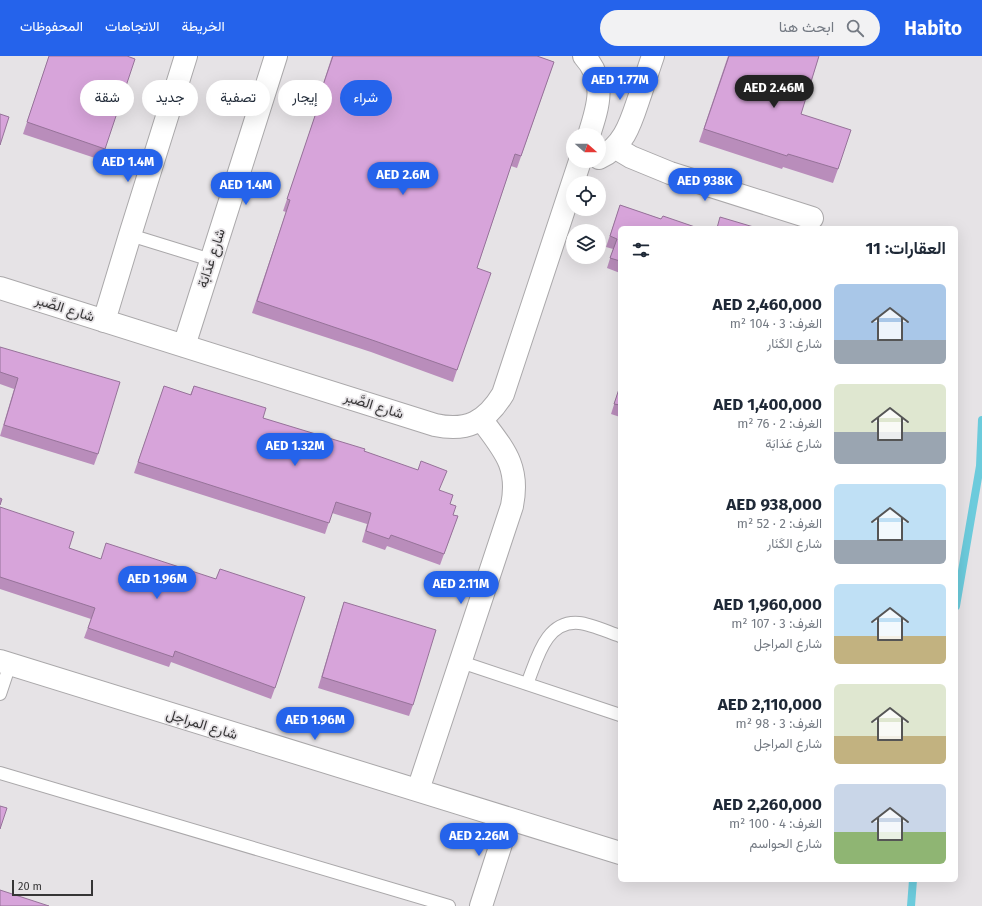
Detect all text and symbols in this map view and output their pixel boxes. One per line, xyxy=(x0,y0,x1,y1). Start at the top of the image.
search box xyxy=(600,10,880,46)
icon: search xyxy=(844,17,866,39)
text: Habito xyxy=(904,17,962,40)
text: المحفوظات xyxy=(20,18,83,35)
text: الاتجاهات xyxy=(105,18,159,35)
text: الخريطة xyxy=(181,18,225,35)
text: ابحث هنا xyxy=(779,18,834,36)
pin: AED 1.77M xyxy=(574,67,666,101)
text: AED 1.77M xyxy=(591,72,649,87)
pin: AED 2.46M xyxy=(728,75,820,109)
chip: شقة xyxy=(80,80,134,116)
chip: جديد xyxy=(142,80,198,116)
chip: تصفية xyxy=(206,80,270,116)
chip: إيجار xyxy=(278,80,332,116)
chip: شراء xyxy=(340,80,392,116)
text: AED 2.46M xyxy=(744,80,804,95)
north arrow xyxy=(566,128,606,168)
map controls xyxy=(566,128,606,264)
pin: AED 1.4M xyxy=(87,149,169,183)
text: AED 1.4M xyxy=(102,154,154,169)
pin: AED 2.6M xyxy=(362,162,444,196)
text: AED 2.6M xyxy=(376,167,430,182)
pin: AED 938K xyxy=(664,168,746,202)
pin: AED 1.4M xyxy=(205,172,287,206)
text: AED 938K xyxy=(677,173,733,188)
button: locate xyxy=(566,176,606,216)
text: AED 1.4M xyxy=(220,177,272,192)
button: layers xyxy=(566,224,606,264)
street label: شارع عَدَابَة xyxy=(194,226,231,291)
text: العقارات: 11 xyxy=(865,238,946,259)
icon: filters xyxy=(630,239,652,261)
street label: شارع الصَّبر xyxy=(31,291,97,328)
text: AED 2,460,000 xyxy=(713,294,822,315)
icon: home xyxy=(866,300,914,348)
text: الغرف: 3 · 104 m² xyxy=(730,316,822,331)
text: شارع الكَنَار xyxy=(767,336,822,351)
street label: شارع الصَّبر xyxy=(340,388,406,425)
text: AED 1,400,000 xyxy=(713,394,822,415)
icon: home xyxy=(866,400,914,448)
text: الغرف: 2 · 76 m² xyxy=(737,416,822,431)
pin: AED 1.32M xyxy=(249,433,341,467)
text: شارع عَدَابَة xyxy=(765,436,822,451)
text: AED 1.32M xyxy=(266,438,324,453)
text: AED 938,000 xyxy=(726,494,822,515)
icon: home xyxy=(866,500,914,548)
text: الغرف: 2 · 52 m² xyxy=(737,516,822,531)
text: شارع الكَنَار xyxy=(767,536,822,551)
pin: AED 1.96M xyxy=(111,566,203,600)
text: AED 1.96M xyxy=(127,571,187,586)
pin: AED 2.11M xyxy=(415,571,507,605)
text: AED 2.11M xyxy=(433,576,489,591)
text: AED 1,960,000 xyxy=(714,594,822,615)
icon: home xyxy=(866,600,914,648)
text: الغرف: 3 · 107 m² xyxy=(731,616,822,631)
text: شارع المراجل xyxy=(754,636,822,651)
text: AED 2,110,000 xyxy=(718,694,822,715)
icon: home xyxy=(866,700,914,748)
street label: شارع المراجل xyxy=(164,706,240,745)
pin: AED 1.96M xyxy=(269,707,361,741)
text: AED 1.96M xyxy=(285,712,345,727)
text: الغرف: 3 · 98 m² xyxy=(736,716,822,731)
text: شارع المراجل xyxy=(754,736,822,751)
text: AED 2,260,000 xyxy=(713,794,822,815)
icon: home xyxy=(866,800,914,848)
text: الغرف: 4 · 100 m² xyxy=(729,816,822,831)
pin: AED 2.26M xyxy=(433,823,525,857)
text: AED 2.26M xyxy=(449,828,509,843)
text: شارع الحواسم xyxy=(749,836,822,851)
scale bar xyxy=(12,878,93,897)
text: 20 m xyxy=(18,880,42,893)

